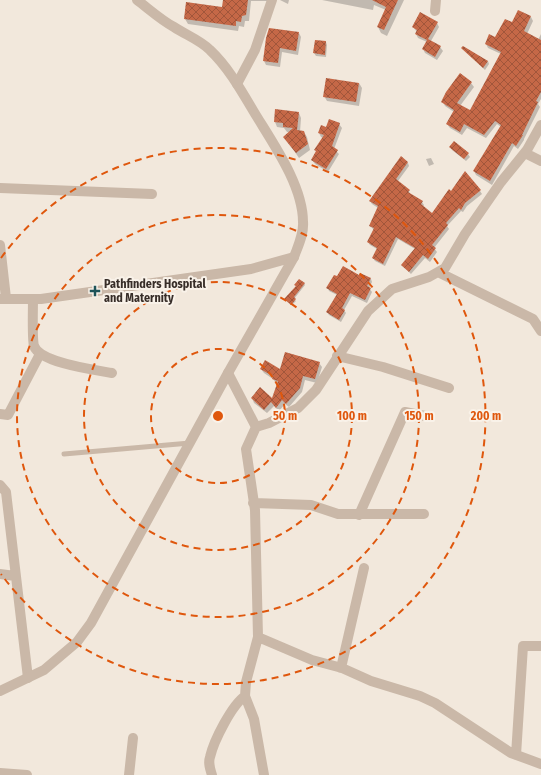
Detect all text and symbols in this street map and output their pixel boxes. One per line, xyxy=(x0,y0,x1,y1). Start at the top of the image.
place label: Pathfinders Hospital and Maternity xyxy=(104,277,206,305)
marker: Pathfinders Hospital and Maternity xyxy=(89,285,101,297)
centre of rings xyxy=(211,409,225,423)
text: 50 m xyxy=(273,409,297,423)
text: 100 m xyxy=(337,409,367,423)
text: 150 m xyxy=(404,409,434,423)
text: 200 m xyxy=(470,409,501,423)

